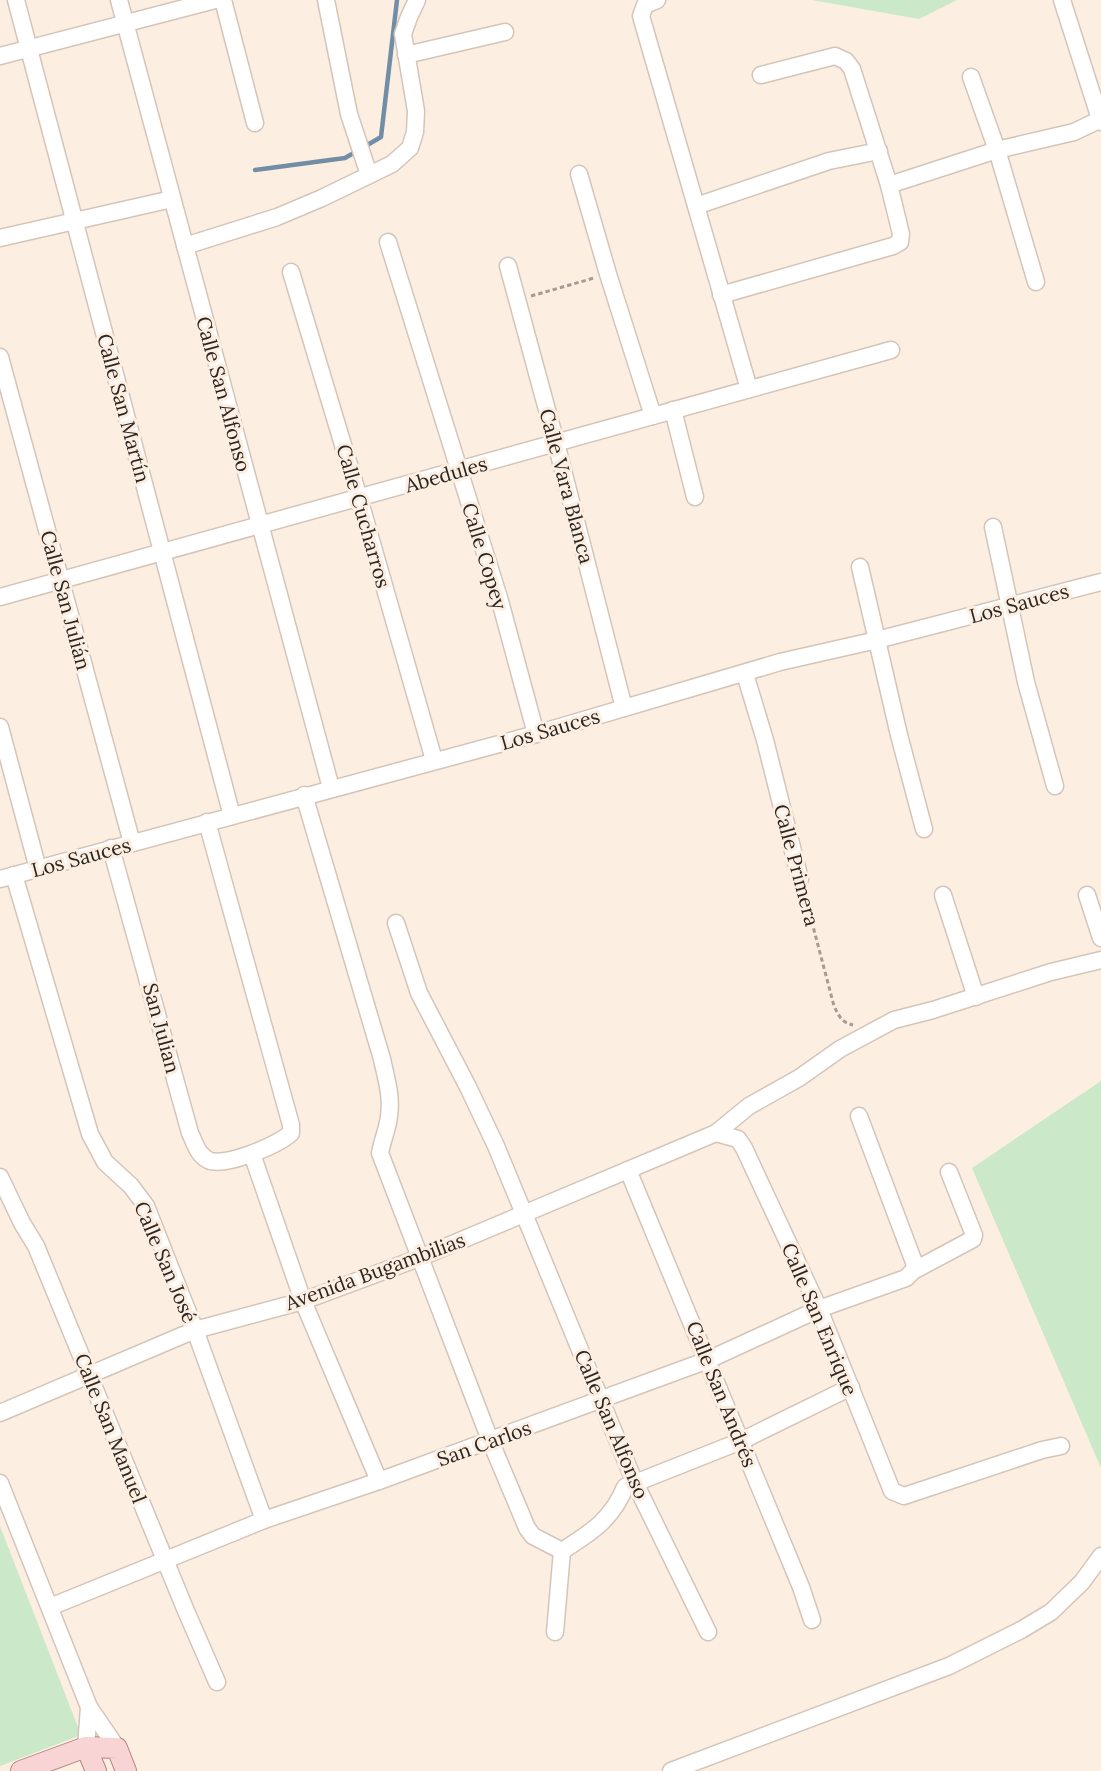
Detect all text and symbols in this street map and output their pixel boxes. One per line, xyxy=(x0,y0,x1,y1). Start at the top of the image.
street label: Calle San Alfonso xyxy=(191,314,257,474)
street label: Calle San Martín xyxy=(92,331,156,485)
street label: Calle Vara Blanca xyxy=(534,406,600,566)
street label: Calle Cucharros xyxy=(332,441,396,591)
street label: Abedules xyxy=(401,450,490,498)
street label: Calle Copey xyxy=(457,500,513,613)
street label: Calle San Julián xyxy=(35,528,97,672)
street label: Los Sauces xyxy=(967,578,1071,628)
street label: Los Sauces xyxy=(498,703,602,755)
street label: Calle Primera xyxy=(769,801,825,929)
street label: Los Sauces xyxy=(29,832,133,882)
street label: San Julian xyxy=(138,980,186,1076)
street label: Calle San José xyxy=(129,1198,203,1327)
street label: Avenida Bugambilias xyxy=(281,1227,468,1316)
street label: Calle San Enrique xyxy=(777,1239,864,1399)
street label: Calle San Andrés xyxy=(681,1317,763,1471)
street label: Calle San Alfonso xyxy=(569,1346,655,1502)
street label: Calle San Manuel xyxy=(70,1349,152,1507)
street label: San Carlos xyxy=(434,1414,534,1472)

